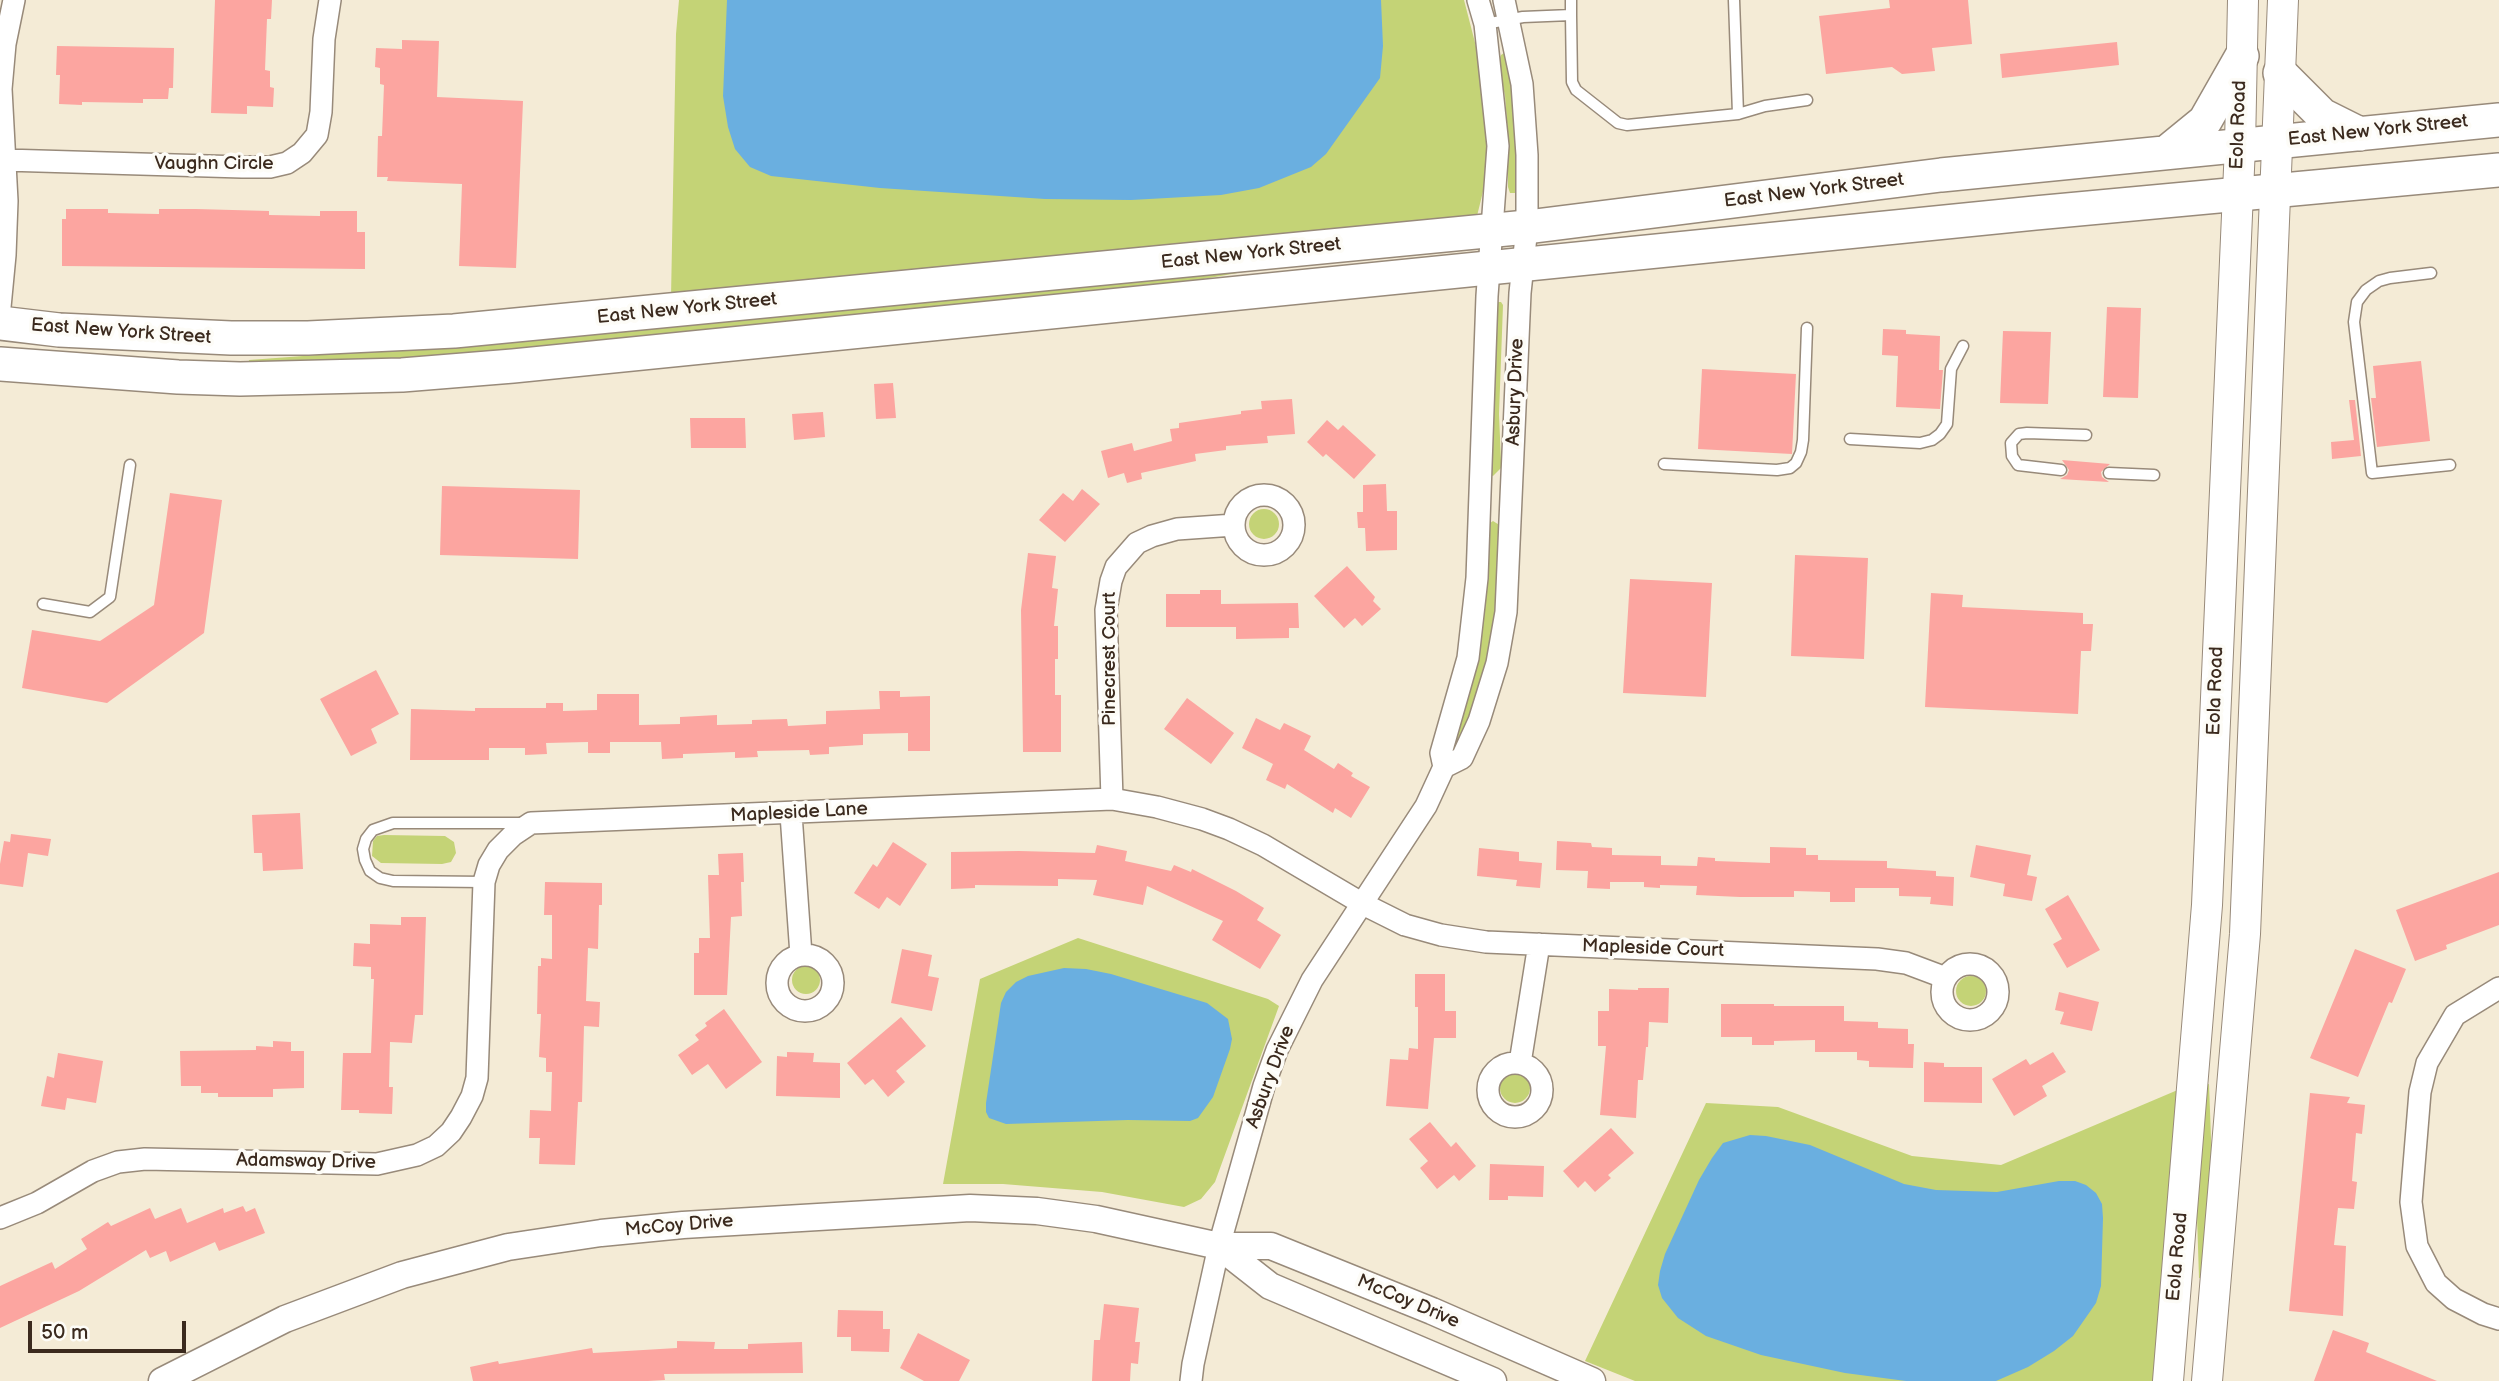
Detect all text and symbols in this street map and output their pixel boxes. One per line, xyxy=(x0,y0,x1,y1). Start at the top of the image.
street label: Eola Road xyxy=(2226,80,2252,170)
street label: East New York Street xyxy=(2287,110,2469,152)
street label: Vaughn Circle xyxy=(155,153,273,175)
street label: East New York Street xyxy=(1723,169,1905,213)
street label: East New York Street xyxy=(1160,233,1342,275)
street label: East New York Street xyxy=(596,288,778,330)
street label: East New York Street xyxy=(30,314,212,350)
street label: Asbury Drive xyxy=(1503,338,1529,446)
street label: Pinecrest Court xyxy=(1099,592,1121,726)
street label: Eola Road xyxy=(2203,646,2229,736)
street label: Mapleside Lane xyxy=(730,798,868,828)
street label: Mapleside Court xyxy=(1582,935,1724,963)
street label: Asbury Drive xyxy=(1242,1023,1300,1131)
street label: Adamsway Drive xyxy=(236,1149,376,1175)
street label: McCoy Drive xyxy=(624,1210,734,1242)
street label: Eola Road xyxy=(2163,1212,2193,1302)
street label: McCoy Drive xyxy=(1353,1270,1463,1334)
scale bar xyxy=(32,1308,189,1352)
text: 50 m xyxy=(41,1320,88,1345)

